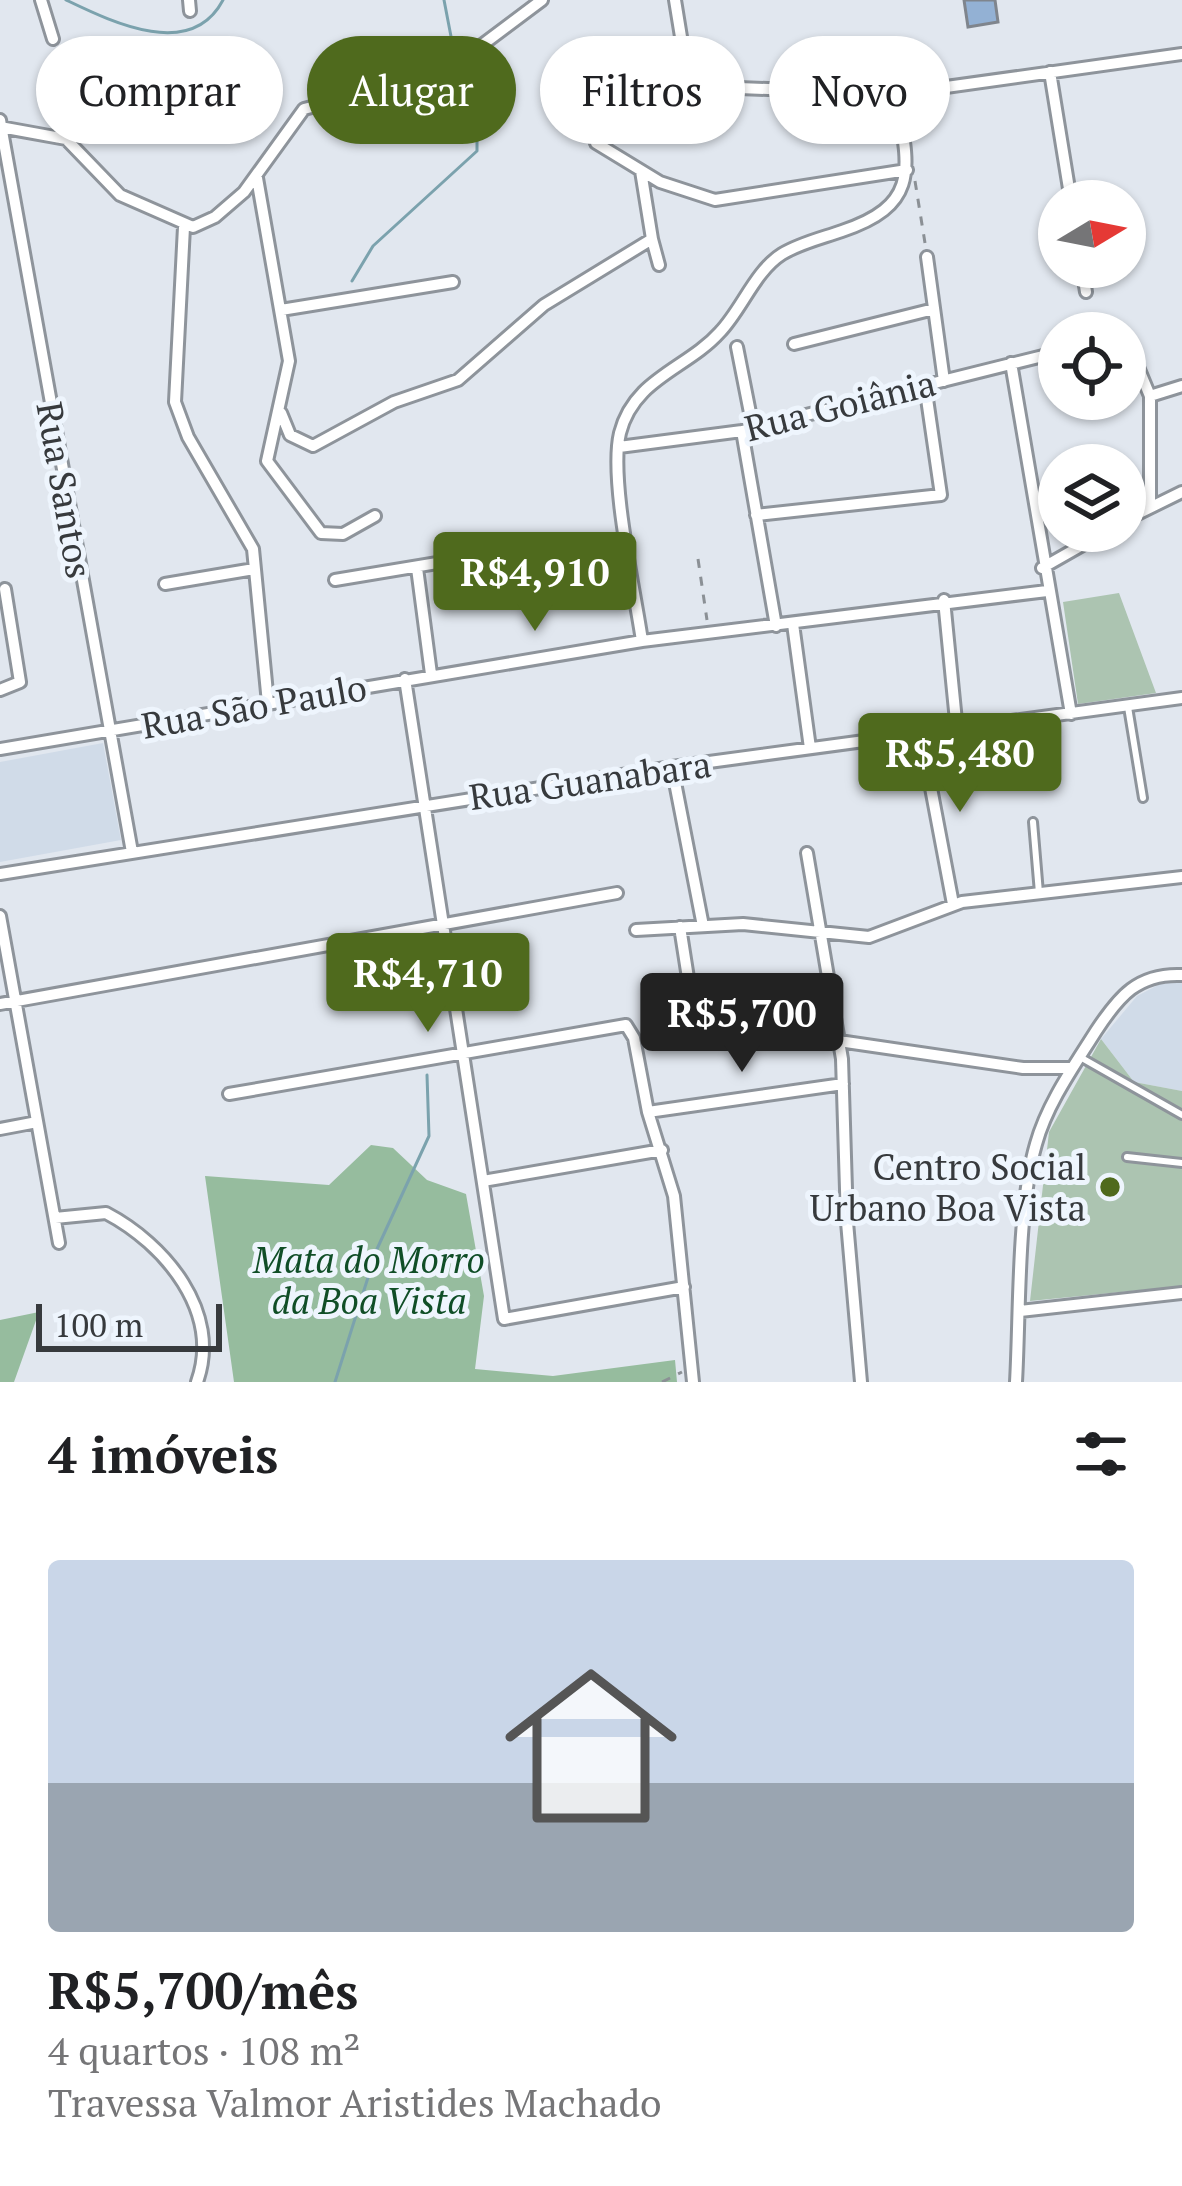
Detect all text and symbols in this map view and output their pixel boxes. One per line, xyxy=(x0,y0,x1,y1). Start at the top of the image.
chip: Comprar xyxy=(36,36,283,144)
chip: Alugar xyxy=(307,36,516,144)
chip: Filtros xyxy=(540,36,745,144)
chip: Novo xyxy=(769,36,950,144)
north arrow xyxy=(1038,180,1146,288)
map controls xyxy=(1038,180,1146,552)
button: locate xyxy=(1038,312,1146,420)
street label: Rua Goiânia xyxy=(740,359,940,451)
street label: Rua Santos xyxy=(26,398,104,582)
button: layers xyxy=(1038,444,1146,552)
pin: R$4,910 xyxy=(424,532,646,634)
text: R$4,910 xyxy=(460,545,610,597)
street label: Rua São Paulo xyxy=(138,663,370,749)
pin: R$5,480 xyxy=(849,713,1071,815)
text: R$5,480 xyxy=(885,726,1035,778)
street label: Rua Guanabara xyxy=(466,740,714,820)
pin: R$4,710 xyxy=(317,933,539,1035)
text: R$4,710 xyxy=(353,946,503,998)
pin: R$5,700 xyxy=(631,973,853,1075)
text: R$5,700 xyxy=(667,986,817,1038)
place label: Centro Social Urbano Boa Vista xyxy=(810,1143,1086,1231)
marker: Centro Social Urbano Boa Vista xyxy=(1097,1174,1123,1200)
park label: Mata do Morro da Boa Vista xyxy=(252,1236,485,1324)
scale bar xyxy=(36,1298,222,1351)
text: 100 m xyxy=(54,1303,143,1346)
text: 4 imóveis xyxy=(48,1420,278,1488)
icon: filters xyxy=(1068,1421,1134,1487)
icon: home xyxy=(483,1638,699,1854)
text: R$5,700/mês xyxy=(48,1956,358,2024)
text: 4 quartos · 108 m² xyxy=(48,2024,360,2076)
text: Travessa Valmor Aristides Machado xyxy=(48,2076,662,2128)

